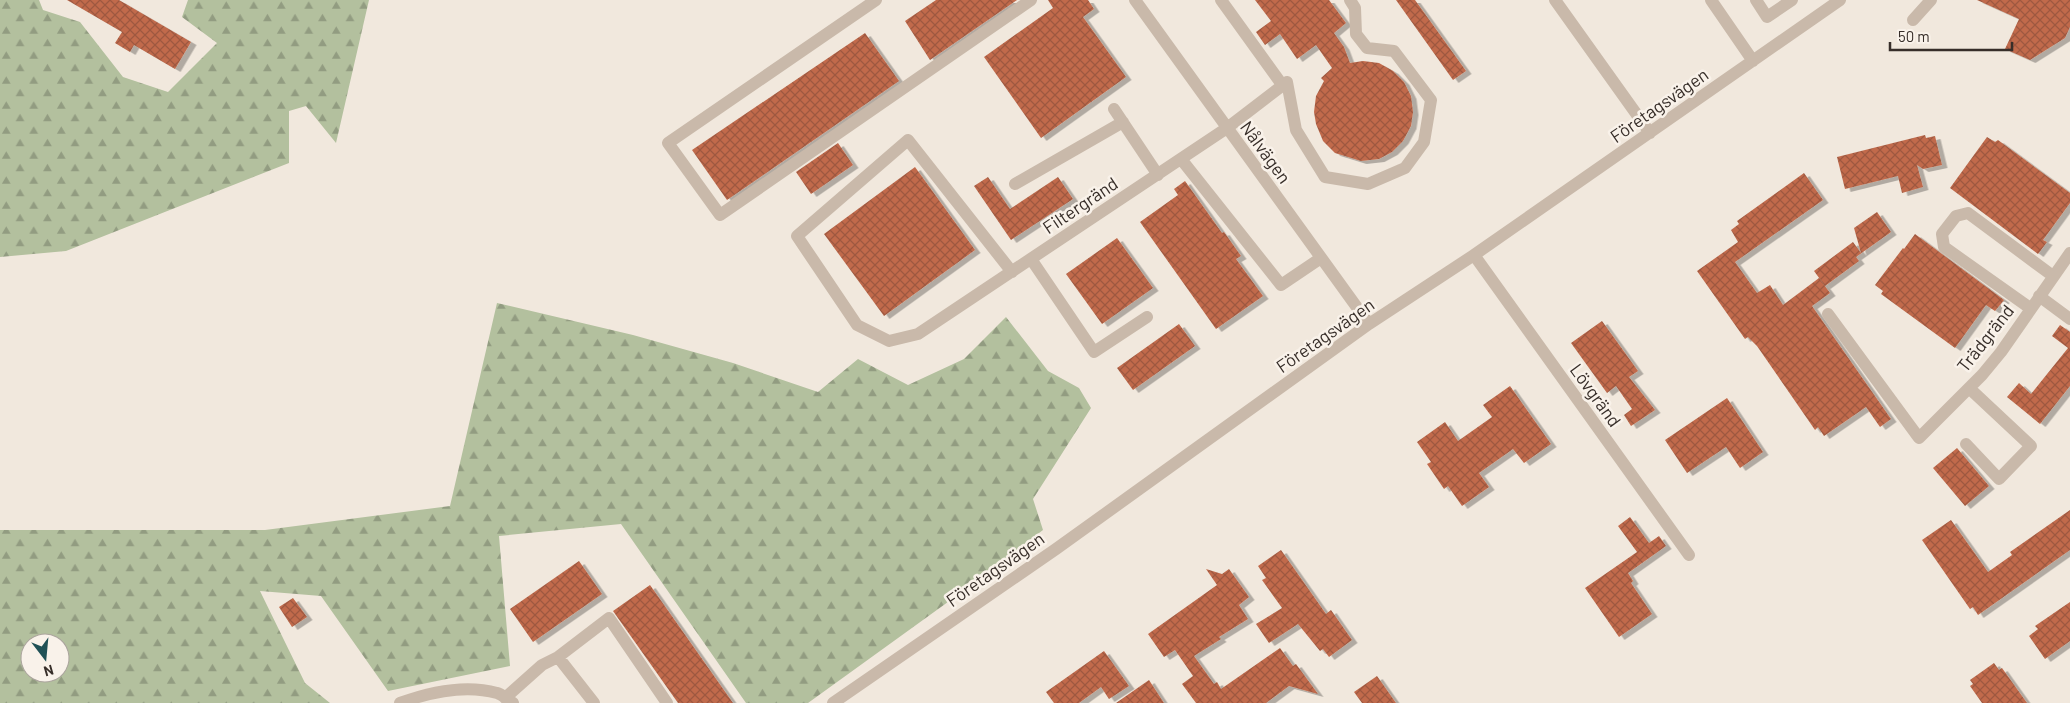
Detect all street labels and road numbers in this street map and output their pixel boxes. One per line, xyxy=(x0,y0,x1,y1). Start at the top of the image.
street label: Företagsvägen xyxy=(1606,63,1712,147)
street label: Nålvägen xyxy=(1236,116,1296,188)
street label: Filtergränd xyxy=(1038,172,1122,238)
street label: Företagsvägen xyxy=(1272,293,1378,377)
street label: Trädgränd xyxy=(1952,300,2018,376)
street label: Lövgränd xyxy=(1566,359,1626,431)
street label: Företagsvägen xyxy=(942,527,1048,611)

